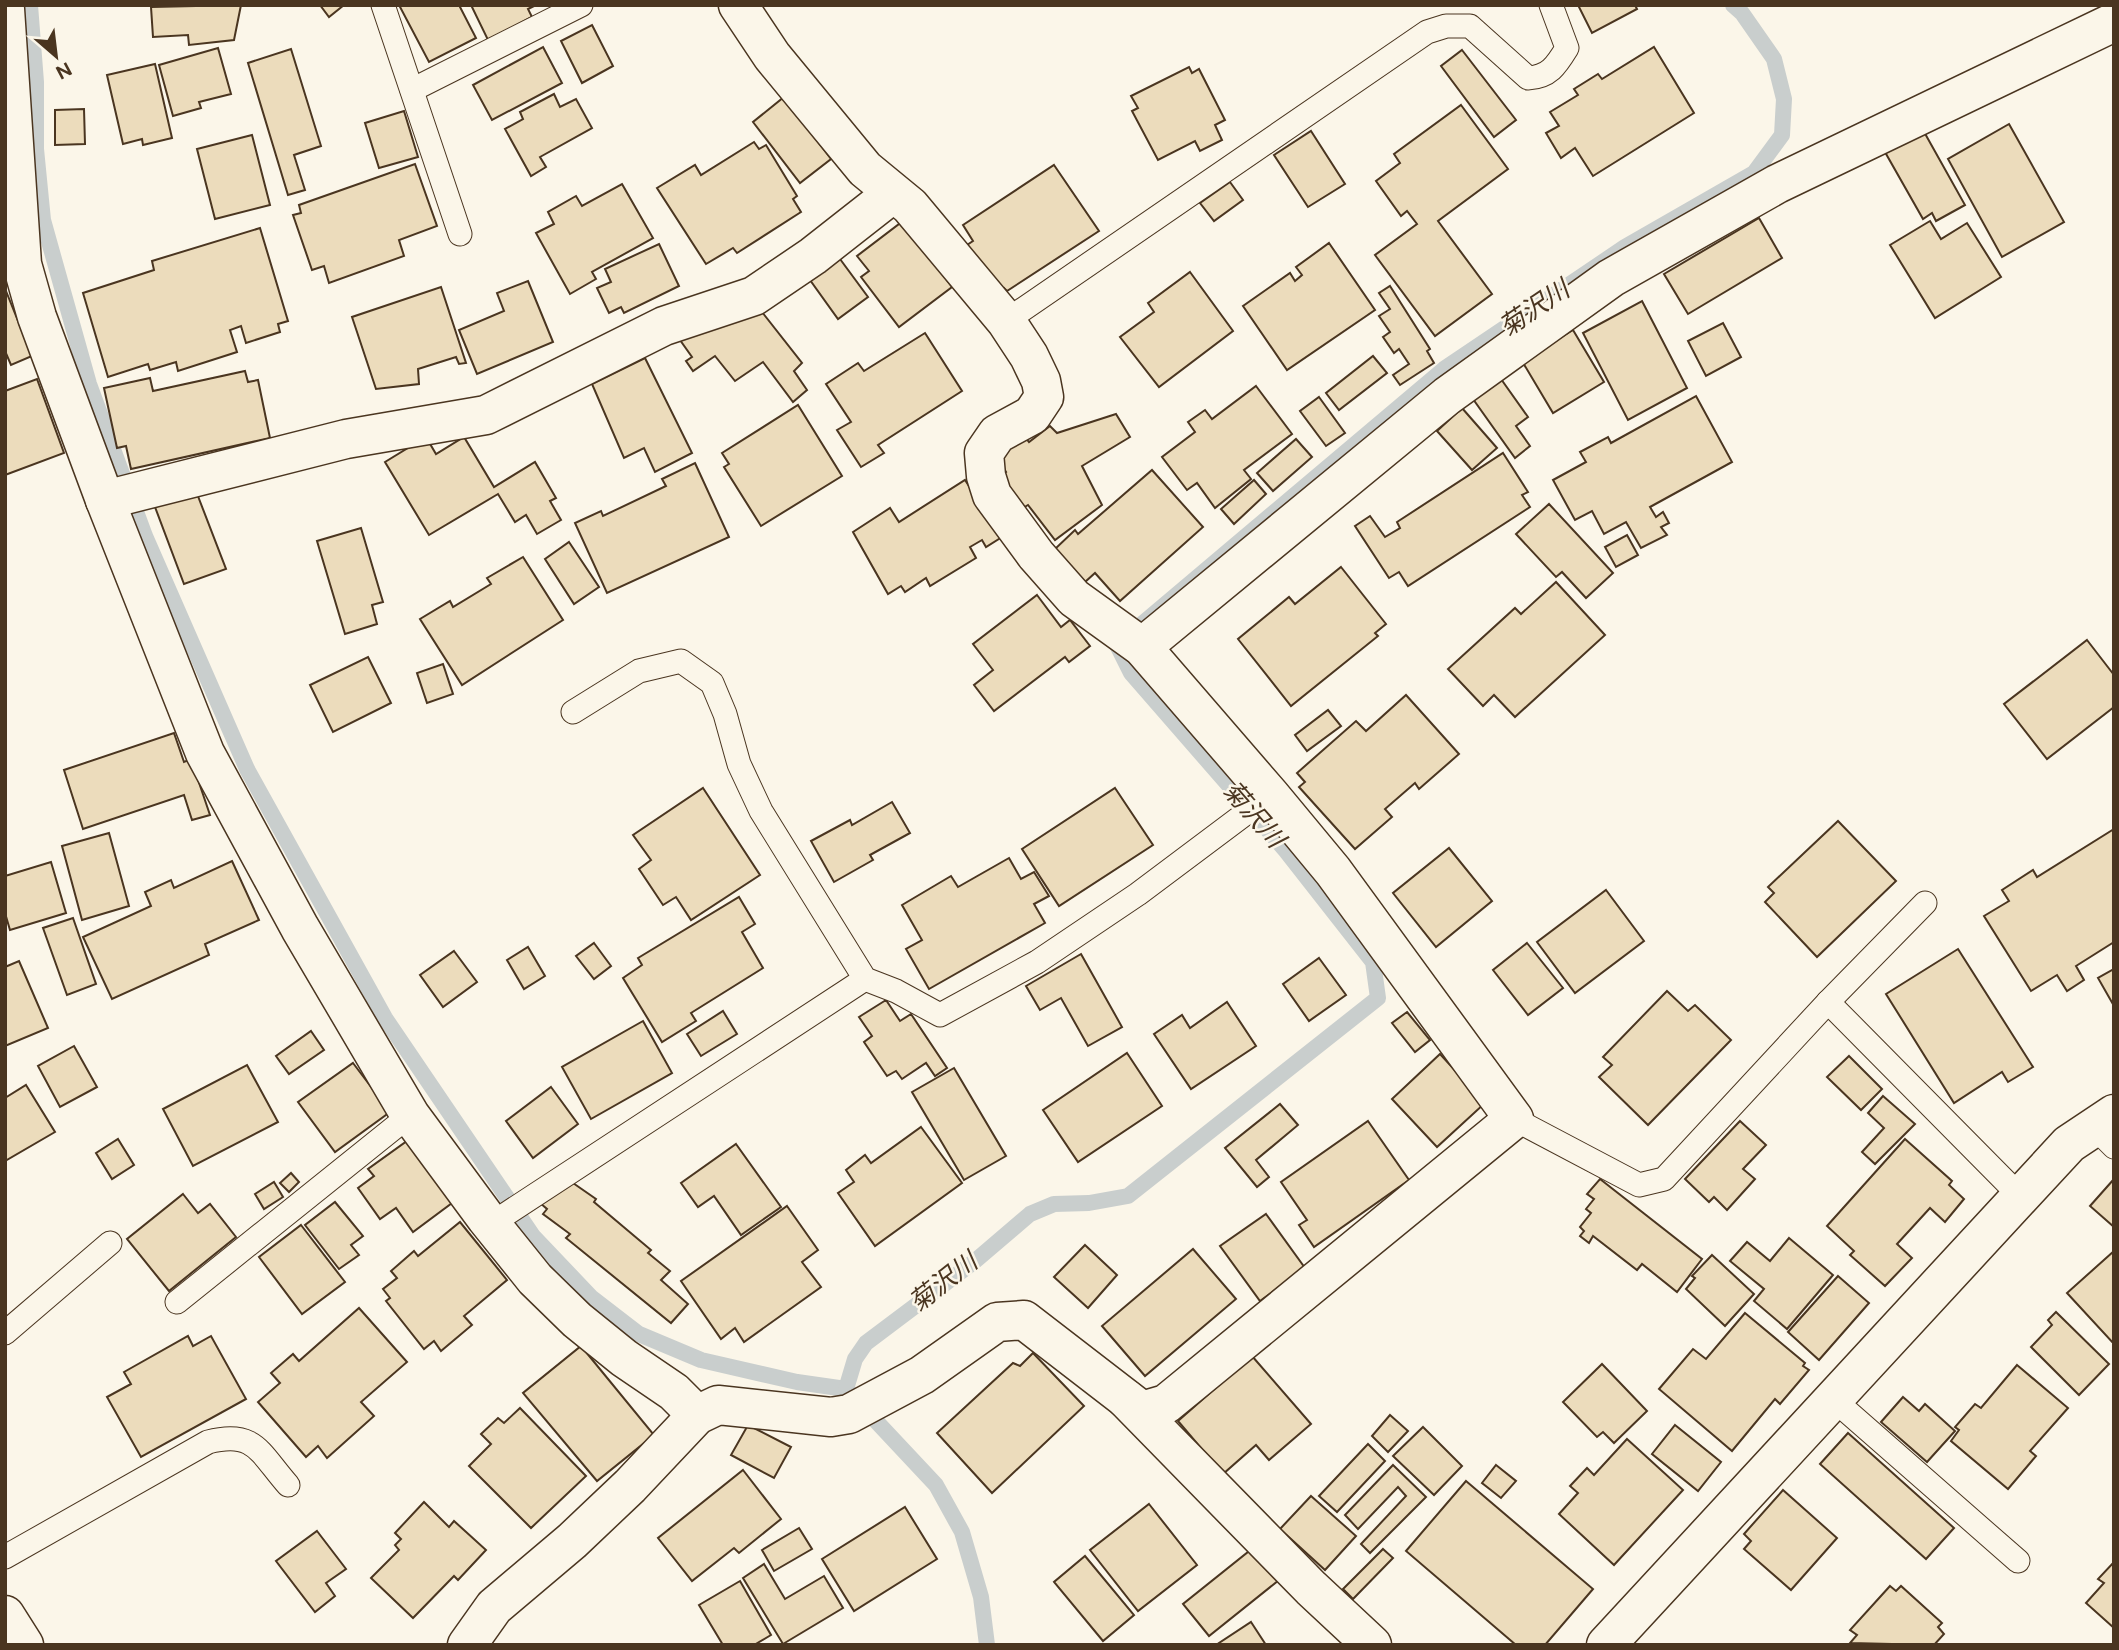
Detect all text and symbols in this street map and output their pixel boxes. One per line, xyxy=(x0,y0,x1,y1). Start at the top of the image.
north arrow xyxy=(21,21,91,91)
text: N xyxy=(52,57,76,84)
water label: 菊沢川 xyxy=(1493,271,1578,343)
water label: 菊沢川 xyxy=(1216,774,1294,856)
water label: 菊沢川 xyxy=(902,1244,986,1319)

